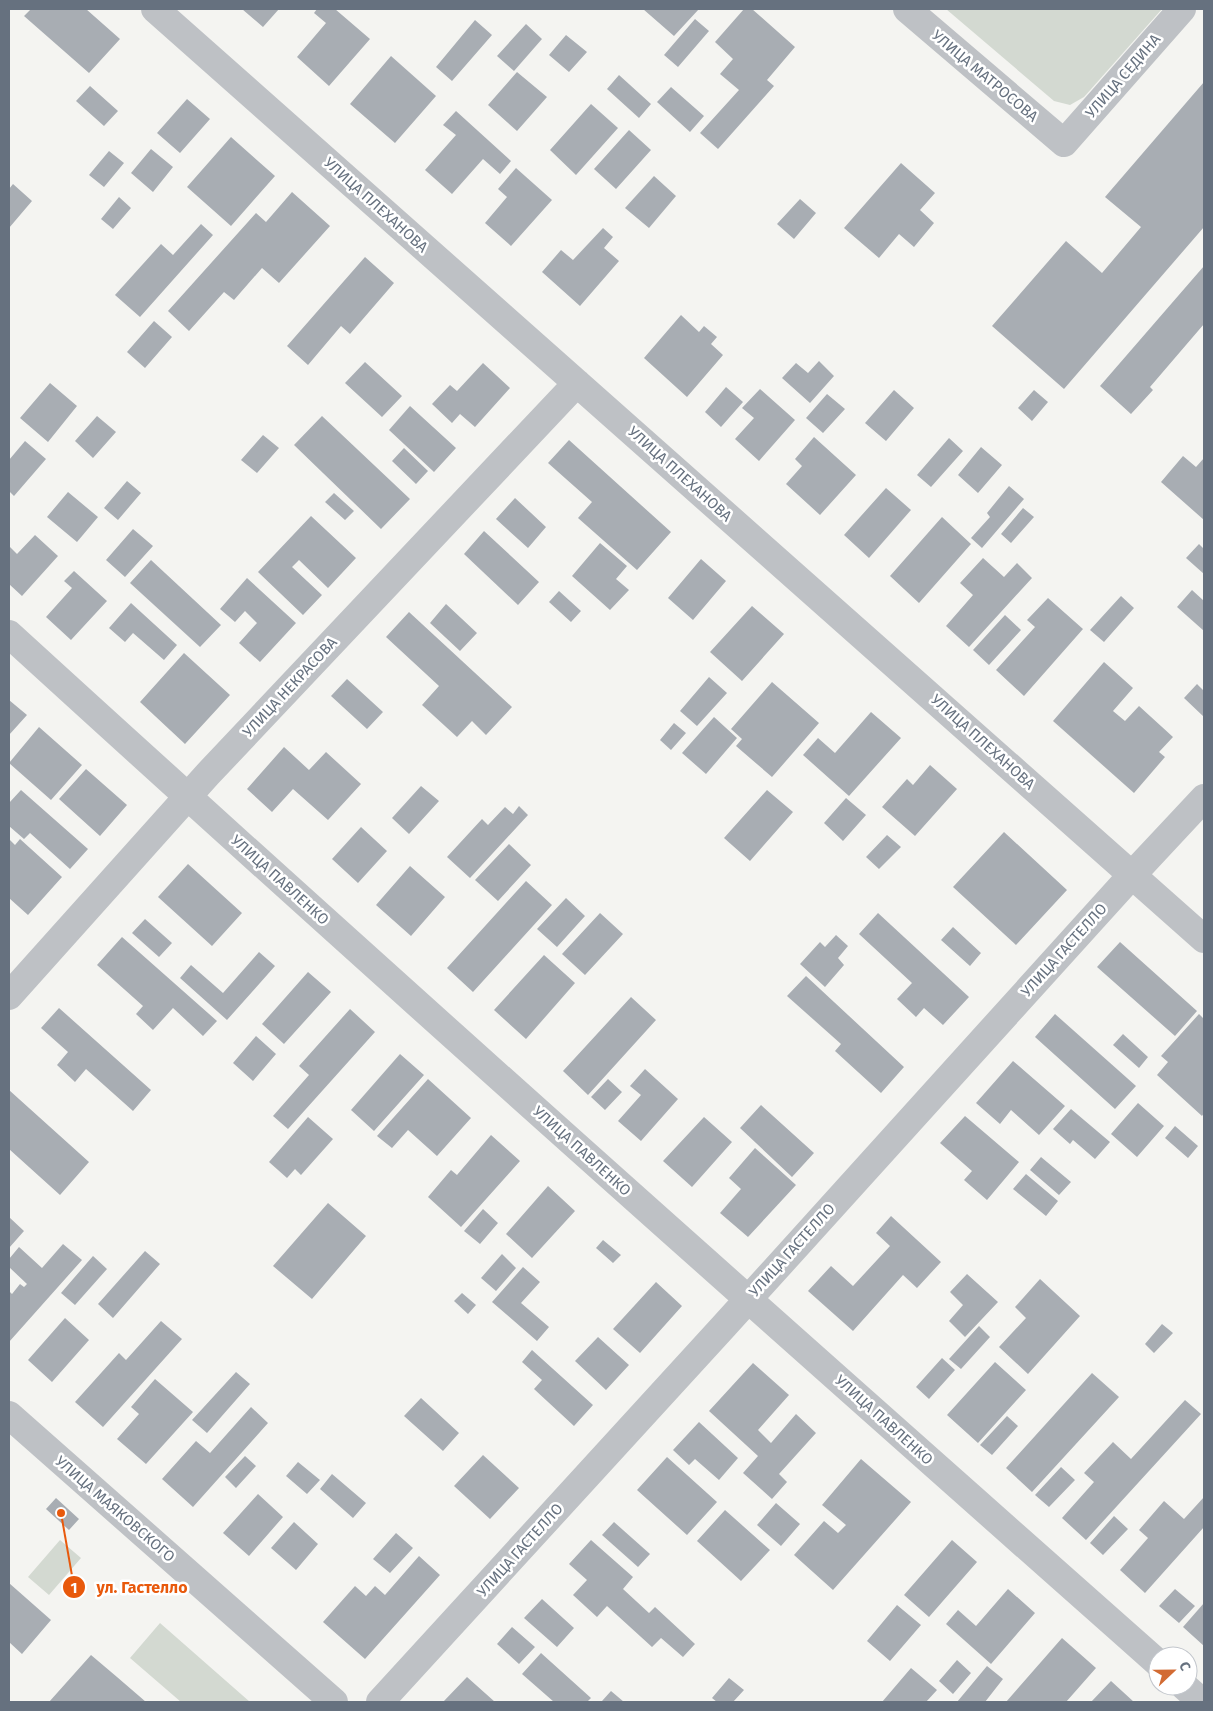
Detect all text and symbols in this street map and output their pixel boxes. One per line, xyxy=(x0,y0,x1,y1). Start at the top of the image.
street label: УЛИЦА МАТРОСОВА xyxy=(928,26,1042,126)
street label: УЛИЦА СЕДИНА xyxy=(1082,30,1165,122)
street label: УЛИЦА ПЛЕХАНОВА xyxy=(320,154,432,257)
street label: УЛИЦА ПЛЕХАНОВА xyxy=(624,423,736,526)
street label: УЛИЦА НЕКРАСОВА xyxy=(239,633,341,741)
street label: УЛИЦА ПЛЕХАНОВА xyxy=(927,691,1039,794)
street label: УЛИЦА ПАВЛЕНКО xyxy=(227,831,333,929)
street label: УЛИЦА ГАСТЕЛЛО xyxy=(1017,900,1111,1000)
street label: УЛИЦА ПАВЛЕНКО xyxy=(529,1102,635,1200)
street label: УЛИЦА ГАСТЕЛЛО xyxy=(745,1200,839,1300)
street label: УЛИЦА ПАВЛЕНКО xyxy=(831,1371,937,1469)
street label: УЛИЦА МАЯКОВСКОГО xyxy=(52,1452,178,1566)
street label: УЛИЦА ГАСТЕЛЛО xyxy=(473,1500,567,1600)
callout: ул. Гастелло xyxy=(62,1572,198,1603)
text: ул. Гастелло xyxy=(95,1578,188,1597)
text: 1 xyxy=(71,1579,77,1597)
north arrow xyxy=(1148,1646,1198,1696)
text: С xyxy=(1175,1659,1194,1673)

